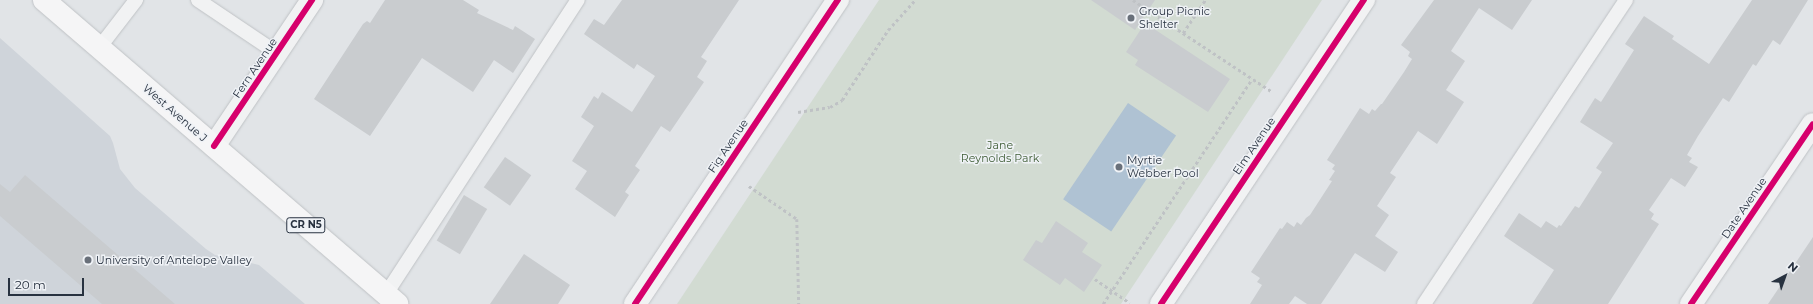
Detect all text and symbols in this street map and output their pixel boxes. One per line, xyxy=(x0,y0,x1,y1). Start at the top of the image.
place label: Group Picnic Shelter xyxy=(1139,5,1210,31)
marker: Group Picnic Shelter xyxy=(1126,13,1136,23)
street label: Fern Avenue xyxy=(230,35,280,101)
street label: West Avenue J xyxy=(140,81,210,145)
street label: Elm Avenue xyxy=(1230,115,1278,177)
street label: Fig Avenue xyxy=(705,117,751,175)
park label: Jane Reynolds Park xyxy=(961,139,1039,165)
place label: Myrtie Webber Pool xyxy=(1127,154,1199,180)
marker: Myrtie Webber Pool xyxy=(1114,162,1124,172)
street label: Date Avenue xyxy=(1719,175,1769,241)
road number: CR N5 xyxy=(286,217,326,233)
place label: University of Antelope Valley xyxy=(96,253,252,267)
marker: University of Antelope Valley xyxy=(83,255,93,265)
north arrow xyxy=(1765,256,1805,296)
text: N xyxy=(1785,259,1801,275)
scale bar xyxy=(10,270,86,296)
text: 20 m xyxy=(15,277,46,292)

